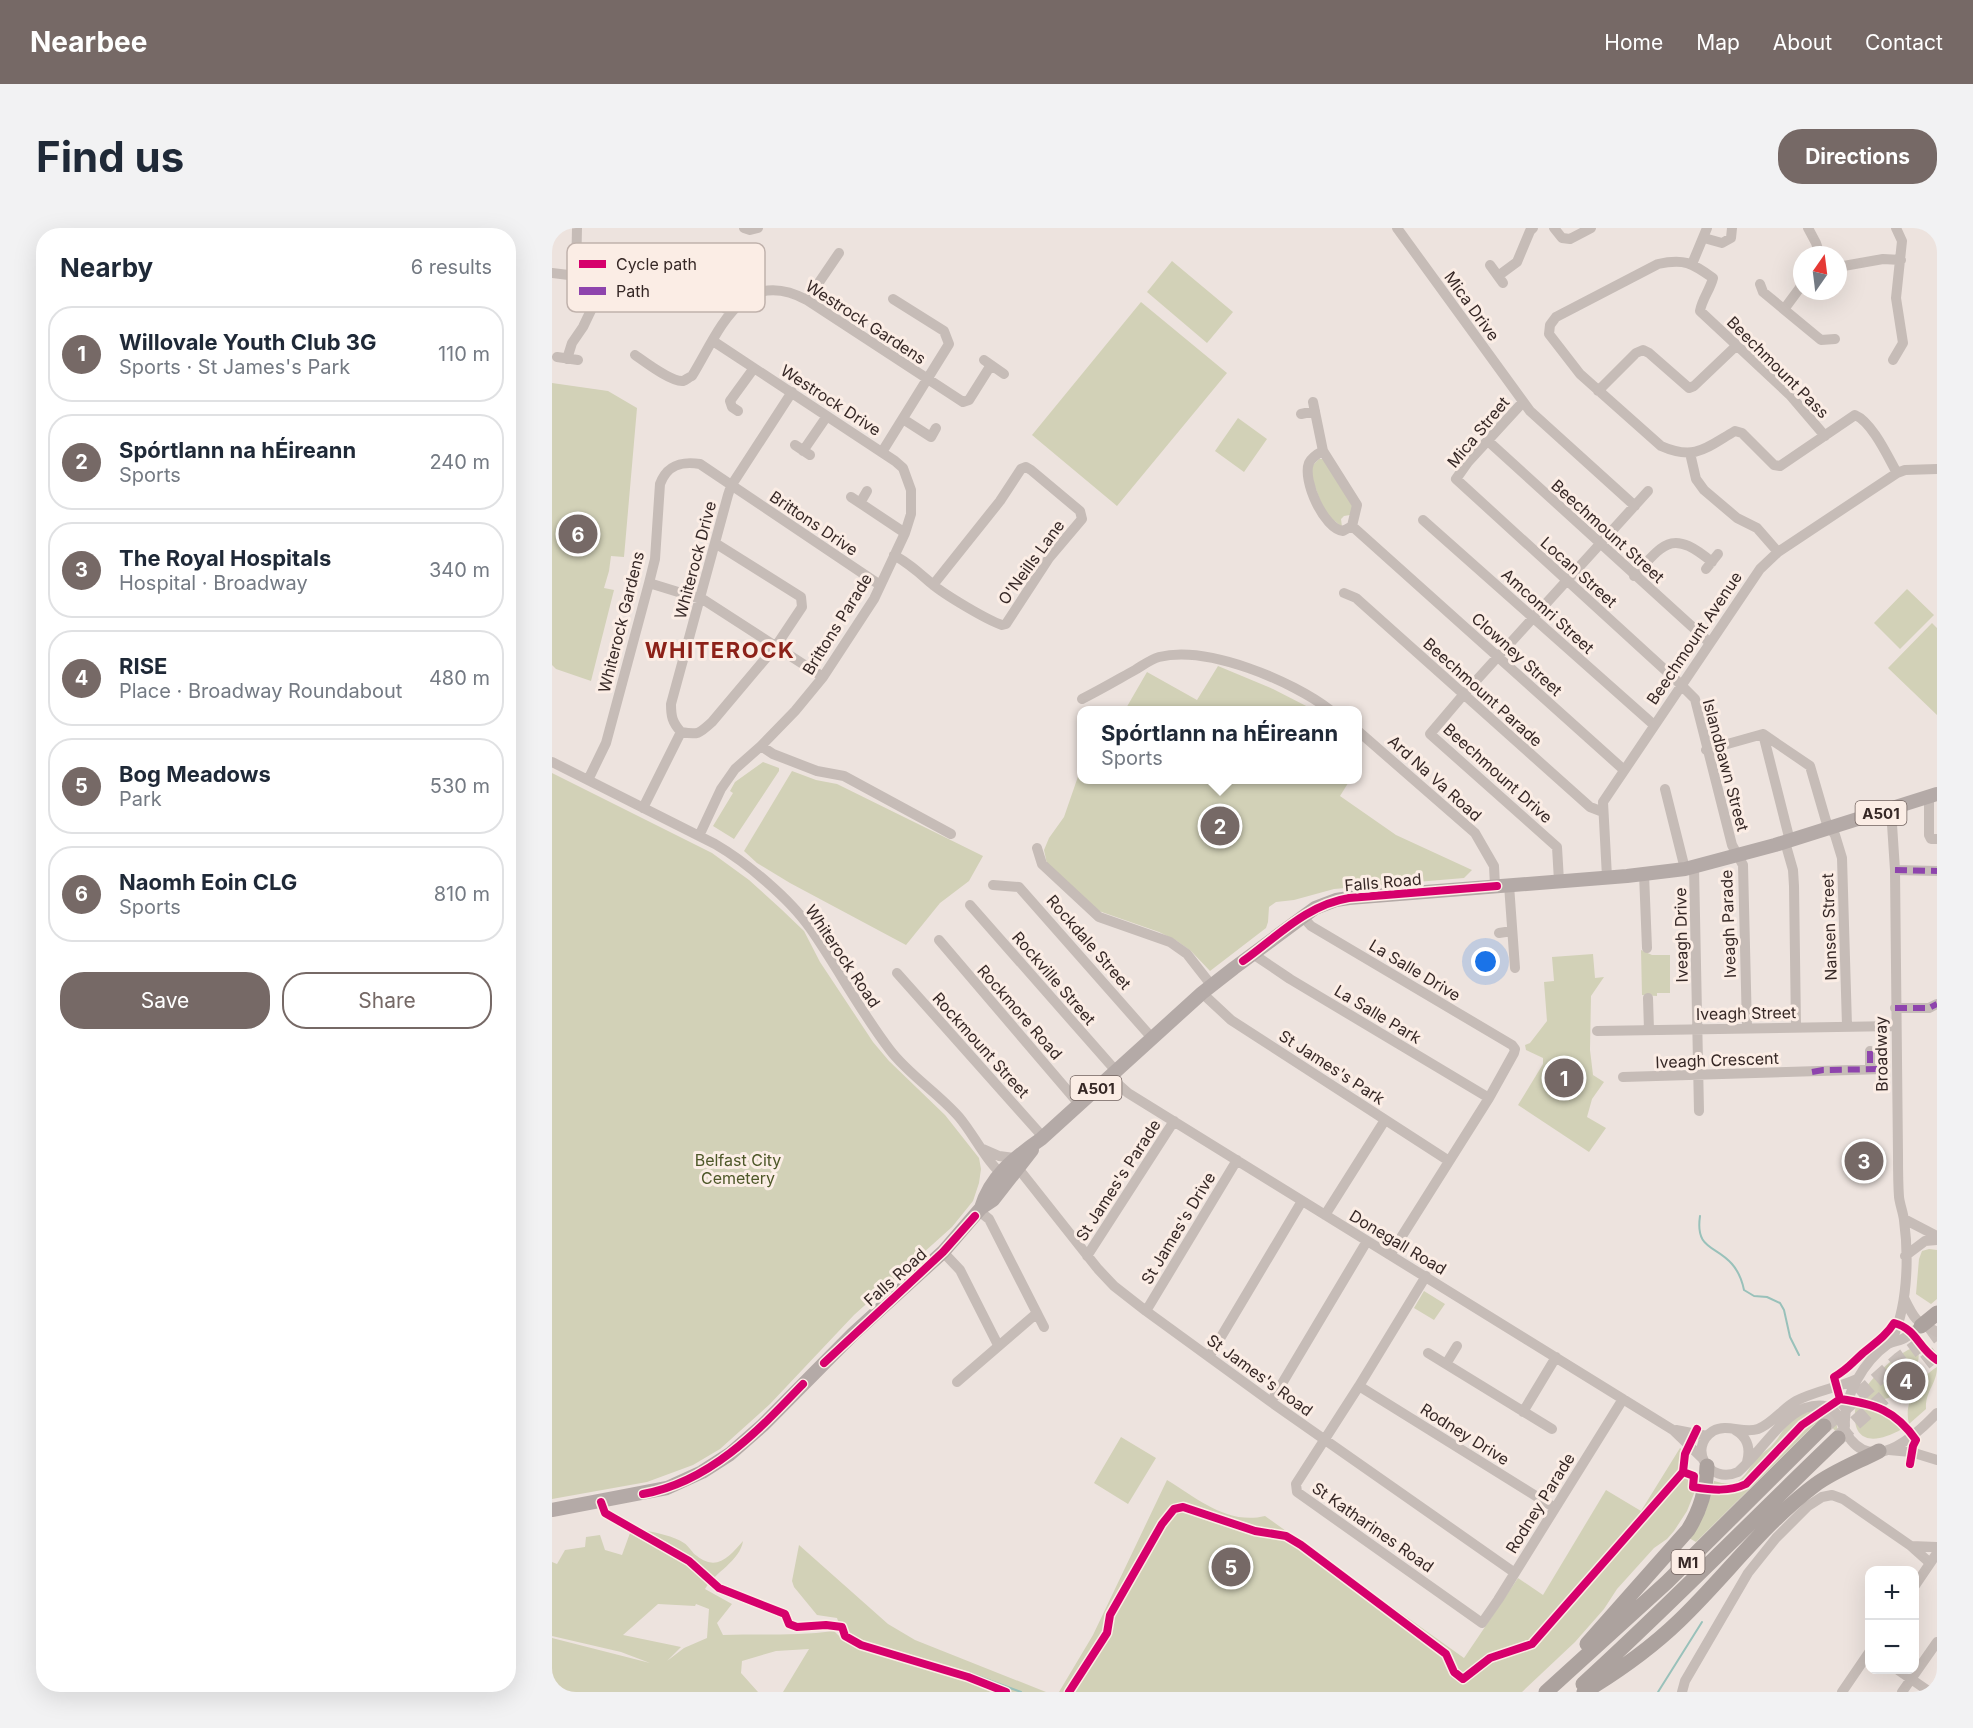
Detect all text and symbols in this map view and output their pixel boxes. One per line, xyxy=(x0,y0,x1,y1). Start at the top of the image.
text: Nearbee xyxy=(30,25,147,59)
text: Home xyxy=(1604,30,1663,55)
text: Map xyxy=(1696,30,1740,55)
text: About xyxy=(1773,30,1832,55)
text: Contact xyxy=(1865,30,1943,55)
button: Directions xyxy=(1778,129,1937,184)
text: Find us xyxy=(36,131,184,182)
legend xyxy=(567,243,765,312)
north arrow xyxy=(1793,246,1847,300)
text: Nearby xyxy=(60,252,153,283)
text: Cycle path xyxy=(616,254,697,274)
text: 6 results xyxy=(411,255,492,279)
street label: Mica Drive xyxy=(1440,267,1504,345)
street label: Westrock Gardens xyxy=(802,276,930,368)
text: Path xyxy=(616,281,650,301)
street label: Beechmount Pass xyxy=(1723,312,1833,422)
text: Willovale Youth Club 3G xyxy=(119,329,376,355)
text: 1 xyxy=(77,342,86,366)
text: 110 m xyxy=(438,342,490,366)
text: Sports · St James's Park xyxy=(119,355,350,379)
street label: Westrock Drive xyxy=(777,360,885,440)
street label: Mica Street xyxy=(1443,393,1513,471)
text: Spórtlann na hÉireann xyxy=(119,437,356,463)
text: 2 xyxy=(75,450,88,474)
text: 240 m xyxy=(429,450,490,474)
text: Sports xyxy=(119,463,181,487)
street label: Beechmount Street xyxy=(1547,475,1669,587)
street label: Brittons Drive xyxy=(766,486,862,560)
street label: Whiterock Drive xyxy=(670,499,720,621)
pin: 6 xyxy=(558,512,598,556)
street label: O'Neills Lane xyxy=(994,516,1068,608)
street label: Locan Street xyxy=(1537,532,1621,612)
text: The Royal Hospitals xyxy=(119,545,331,571)
street label: Whiterock Gardens xyxy=(594,549,648,695)
text: 3 xyxy=(75,558,88,582)
text: 340 m xyxy=(429,558,490,582)
street label: Amcomri Street xyxy=(1498,564,1598,658)
street label: Beechmount Avenue xyxy=(1642,568,1746,708)
street label: Brittons Parade xyxy=(798,570,876,678)
text: Hospital · Broadway xyxy=(119,571,308,595)
street label: Clowney Street xyxy=(1468,608,1566,700)
street label: Beechmount Parade xyxy=(1419,633,1547,751)
district label: WHITEROCK xyxy=(645,637,795,663)
text: RISE xyxy=(119,653,167,679)
text: 4 xyxy=(75,666,88,690)
text: 480 m xyxy=(429,666,490,690)
text: Place · Broadway Roundabout xyxy=(119,679,402,703)
street label: Islandbawn Street xyxy=(1699,697,1753,833)
popup xyxy=(1077,706,1362,784)
street label: Beechmount Drive xyxy=(1439,719,1557,827)
text: Spórtlann na hÉireann xyxy=(1101,720,1338,746)
street label: Ard Na Va Road xyxy=(1384,731,1486,825)
text: Sports xyxy=(1101,746,1163,770)
text: Bog Meadows xyxy=(119,761,271,787)
text: 5 xyxy=(75,774,88,798)
text: 530 m xyxy=(430,774,490,798)
text: Park xyxy=(119,787,162,811)
road number: A501 xyxy=(1856,801,1906,825)
pin: 2 xyxy=(1200,804,1240,848)
text: Naomh Eoin CLG xyxy=(119,869,297,895)
street label: Falls Road xyxy=(1344,869,1422,895)
street label: Iveagh Parade xyxy=(1716,869,1740,979)
street label: Nansen Street xyxy=(1817,873,1841,981)
text: 6 xyxy=(75,882,88,906)
text: 810 m xyxy=(434,882,490,906)
street label: Iveagh Drive xyxy=(1670,887,1692,983)
street label: Rockdale Street xyxy=(1042,891,1136,993)
text: Sports xyxy=(119,895,181,919)
street label: Whiterock Road xyxy=(801,901,885,1011)
street label: Rockville Street xyxy=(1008,927,1100,1029)
street label: La Salle Drive xyxy=(1366,935,1464,1005)
your location xyxy=(1471,947,1500,976)
street label: Rockmore Road xyxy=(973,960,1067,1064)
button: Save xyxy=(60,972,270,1029)
button: Share xyxy=(282,972,492,1029)
street label: La Salle Park xyxy=(1331,980,1425,1048)
street label: Rockmount Street xyxy=(928,988,1034,1102)
street label: Iveagh Street xyxy=(1696,1002,1796,1024)
street label: Broadway xyxy=(1870,1016,1892,1092)
street label: St James's Park xyxy=(1275,1025,1389,1109)
street label: Iveagh Crescent xyxy=(1655,1048,1779,1072)
pin: 1 xyxy=(1544,1056,1584,1100)
road number: A501 xyxy=(1070,1076,1122,1100)
street label: St James's Parade xyxy=(1071,1115,1165,1245)
pin: 3 xyxy=(1844,1138,1884,1184)
park label: Belfast City Cemetery xyxy=(695,1150,781,1188)
street label: St James's Drive xyxy=(1137,1168,1219,1288)
street label: Donegall Road xyxy=(1346,1205,1450,1279)
street label: Falls Road xyxy=(860,1244,930,1310)
street label: St James's Road xyxy=(1203,1330,1317,1420)
pin: 4 xyxy=(1886,1358,1926,1404)
street label: Rodney Drive xyxy=(1417,1399,1513,1469)
street label: Rodney Parade xyxy=(1501,1449,1579,1557)
street label: St Katharines Road xyxy=(1308,1478,1438,1576)
pin: 5 xyxy=(1212,1544,1250,1590)
road number: M1 xyxy=(1672,1550,1704,1574)
map controls xyxy=(1865,1566,1919,1674)
button: + xyxy=(1865,1566,1919,1620)
button: − xyxy=(1865,1620,1919,1674)

